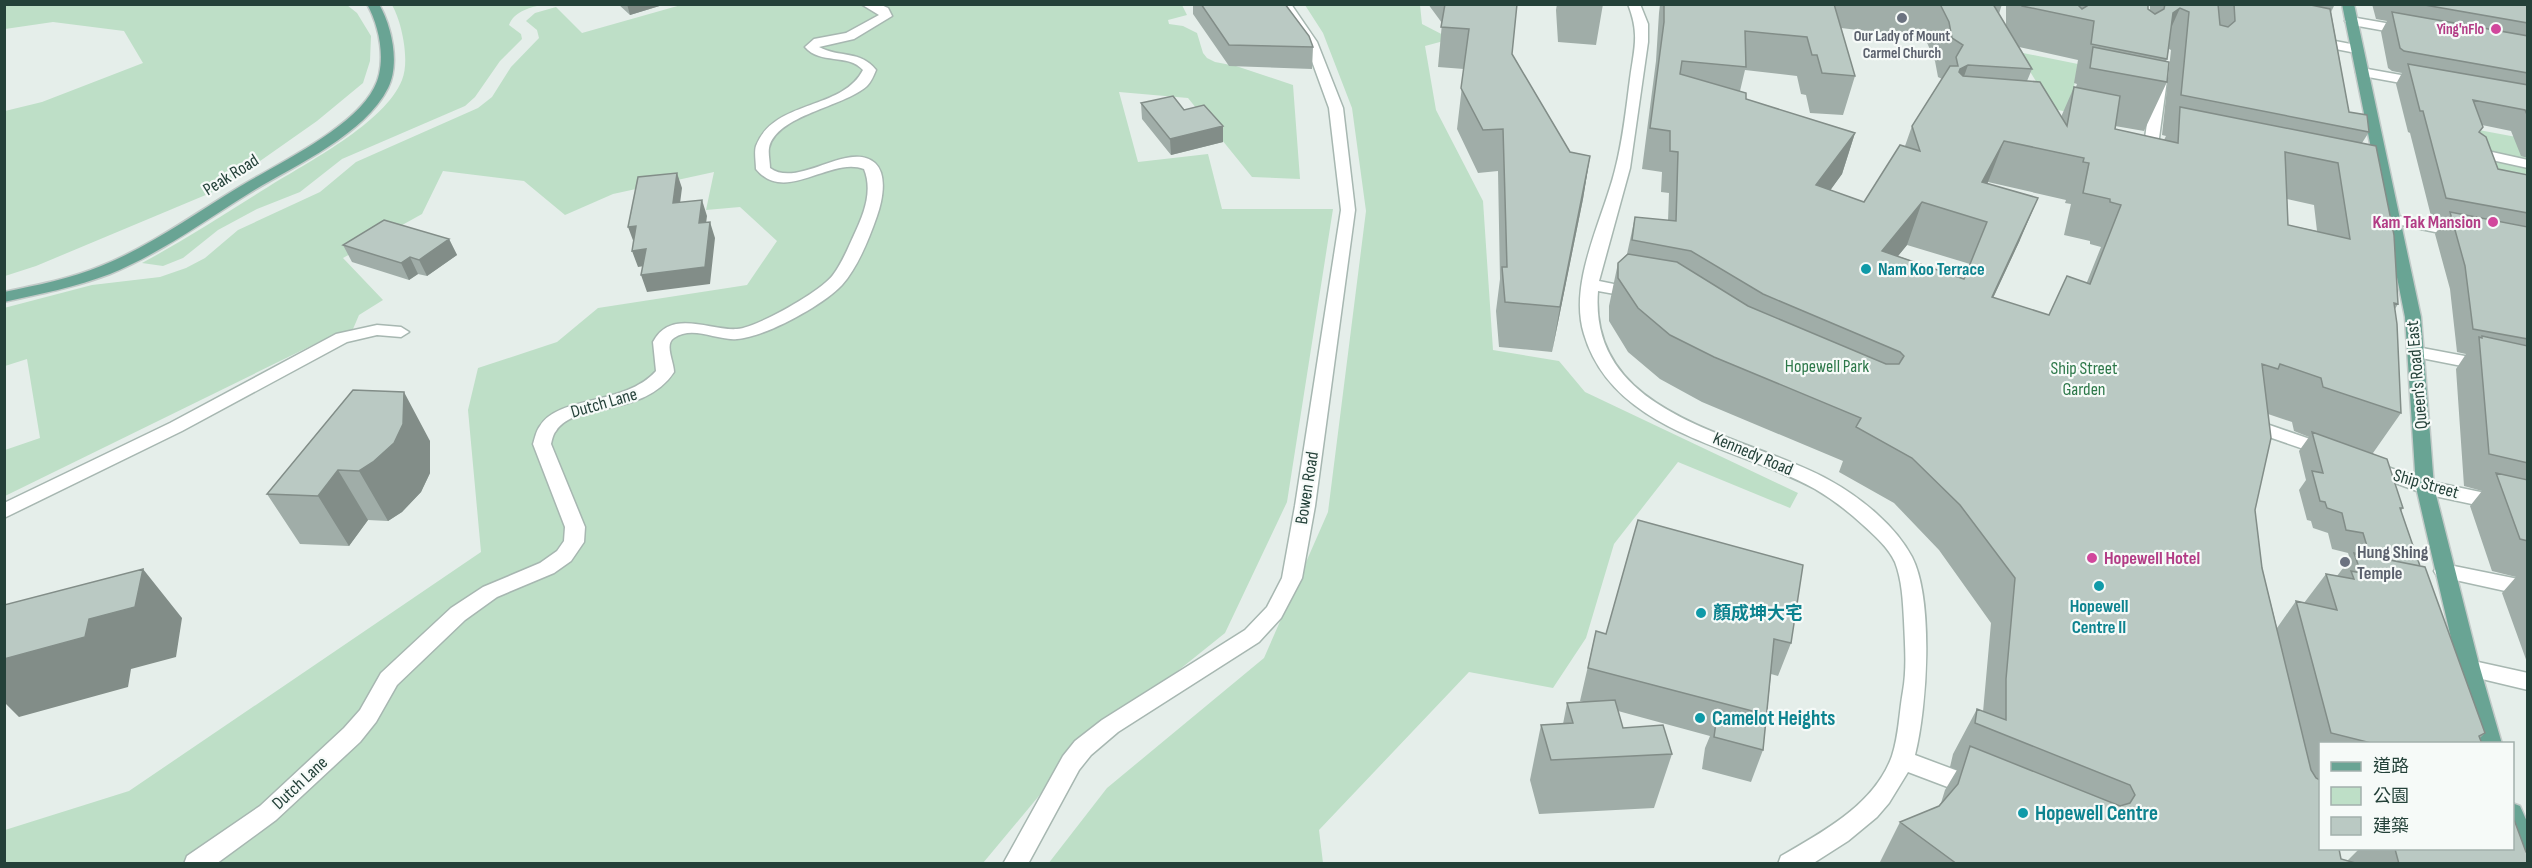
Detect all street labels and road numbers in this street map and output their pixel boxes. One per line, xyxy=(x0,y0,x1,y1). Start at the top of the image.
street label: Peak Road xyxy=(199,150,263,200)
street label: Queen's Road East xyxy=(2402,319,2432,430)
street label: Dutch Lane xyxy=(568,384,640,422)
street label: Kennedy Road xyxy=(1710,428,1796,480)
street label: Bowen Road xyxy=(1291,450,1323,526)
street label: Ship Street xyxy=(2391,465,2462,503)
street label: Dutch Lane xyxy=(268,752,332,814)

